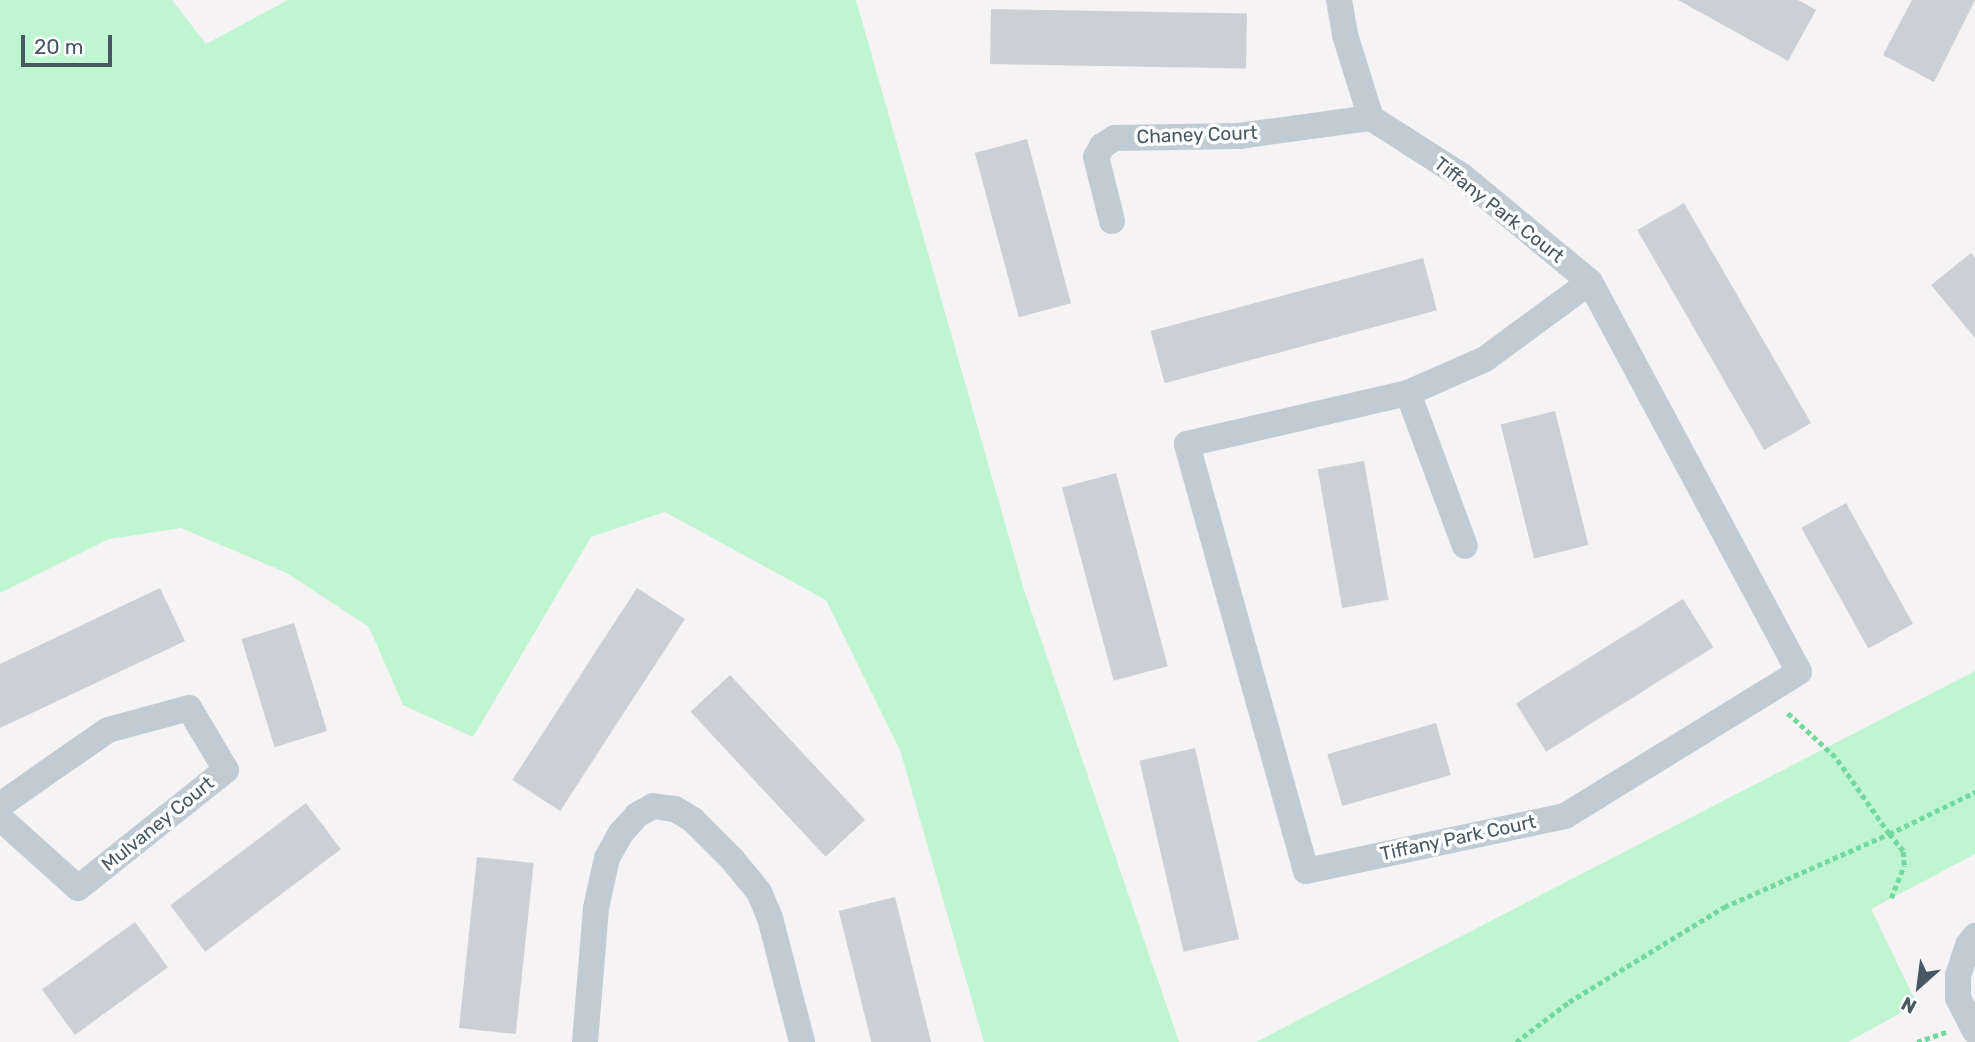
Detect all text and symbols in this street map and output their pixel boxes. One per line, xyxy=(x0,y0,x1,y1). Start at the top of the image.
scale bar xyxy=(24,21,116,65)
text: 20 m xyxy=(34,34,83,59)
street label: Chaney Court xyxy=(1136,121,1258,149)
street label: Tiffany Park Court xyxy=(1429,152,1569,268)
street label: Mulvaney Court xyxy=(97,772,219,876)
street label: Tiffany Park Court xyxy=(1378,810,1538,866)
north arrow xyxy=(1884,951,1954,1021)
text: N xyxy=(1897,992,1920,1018)

